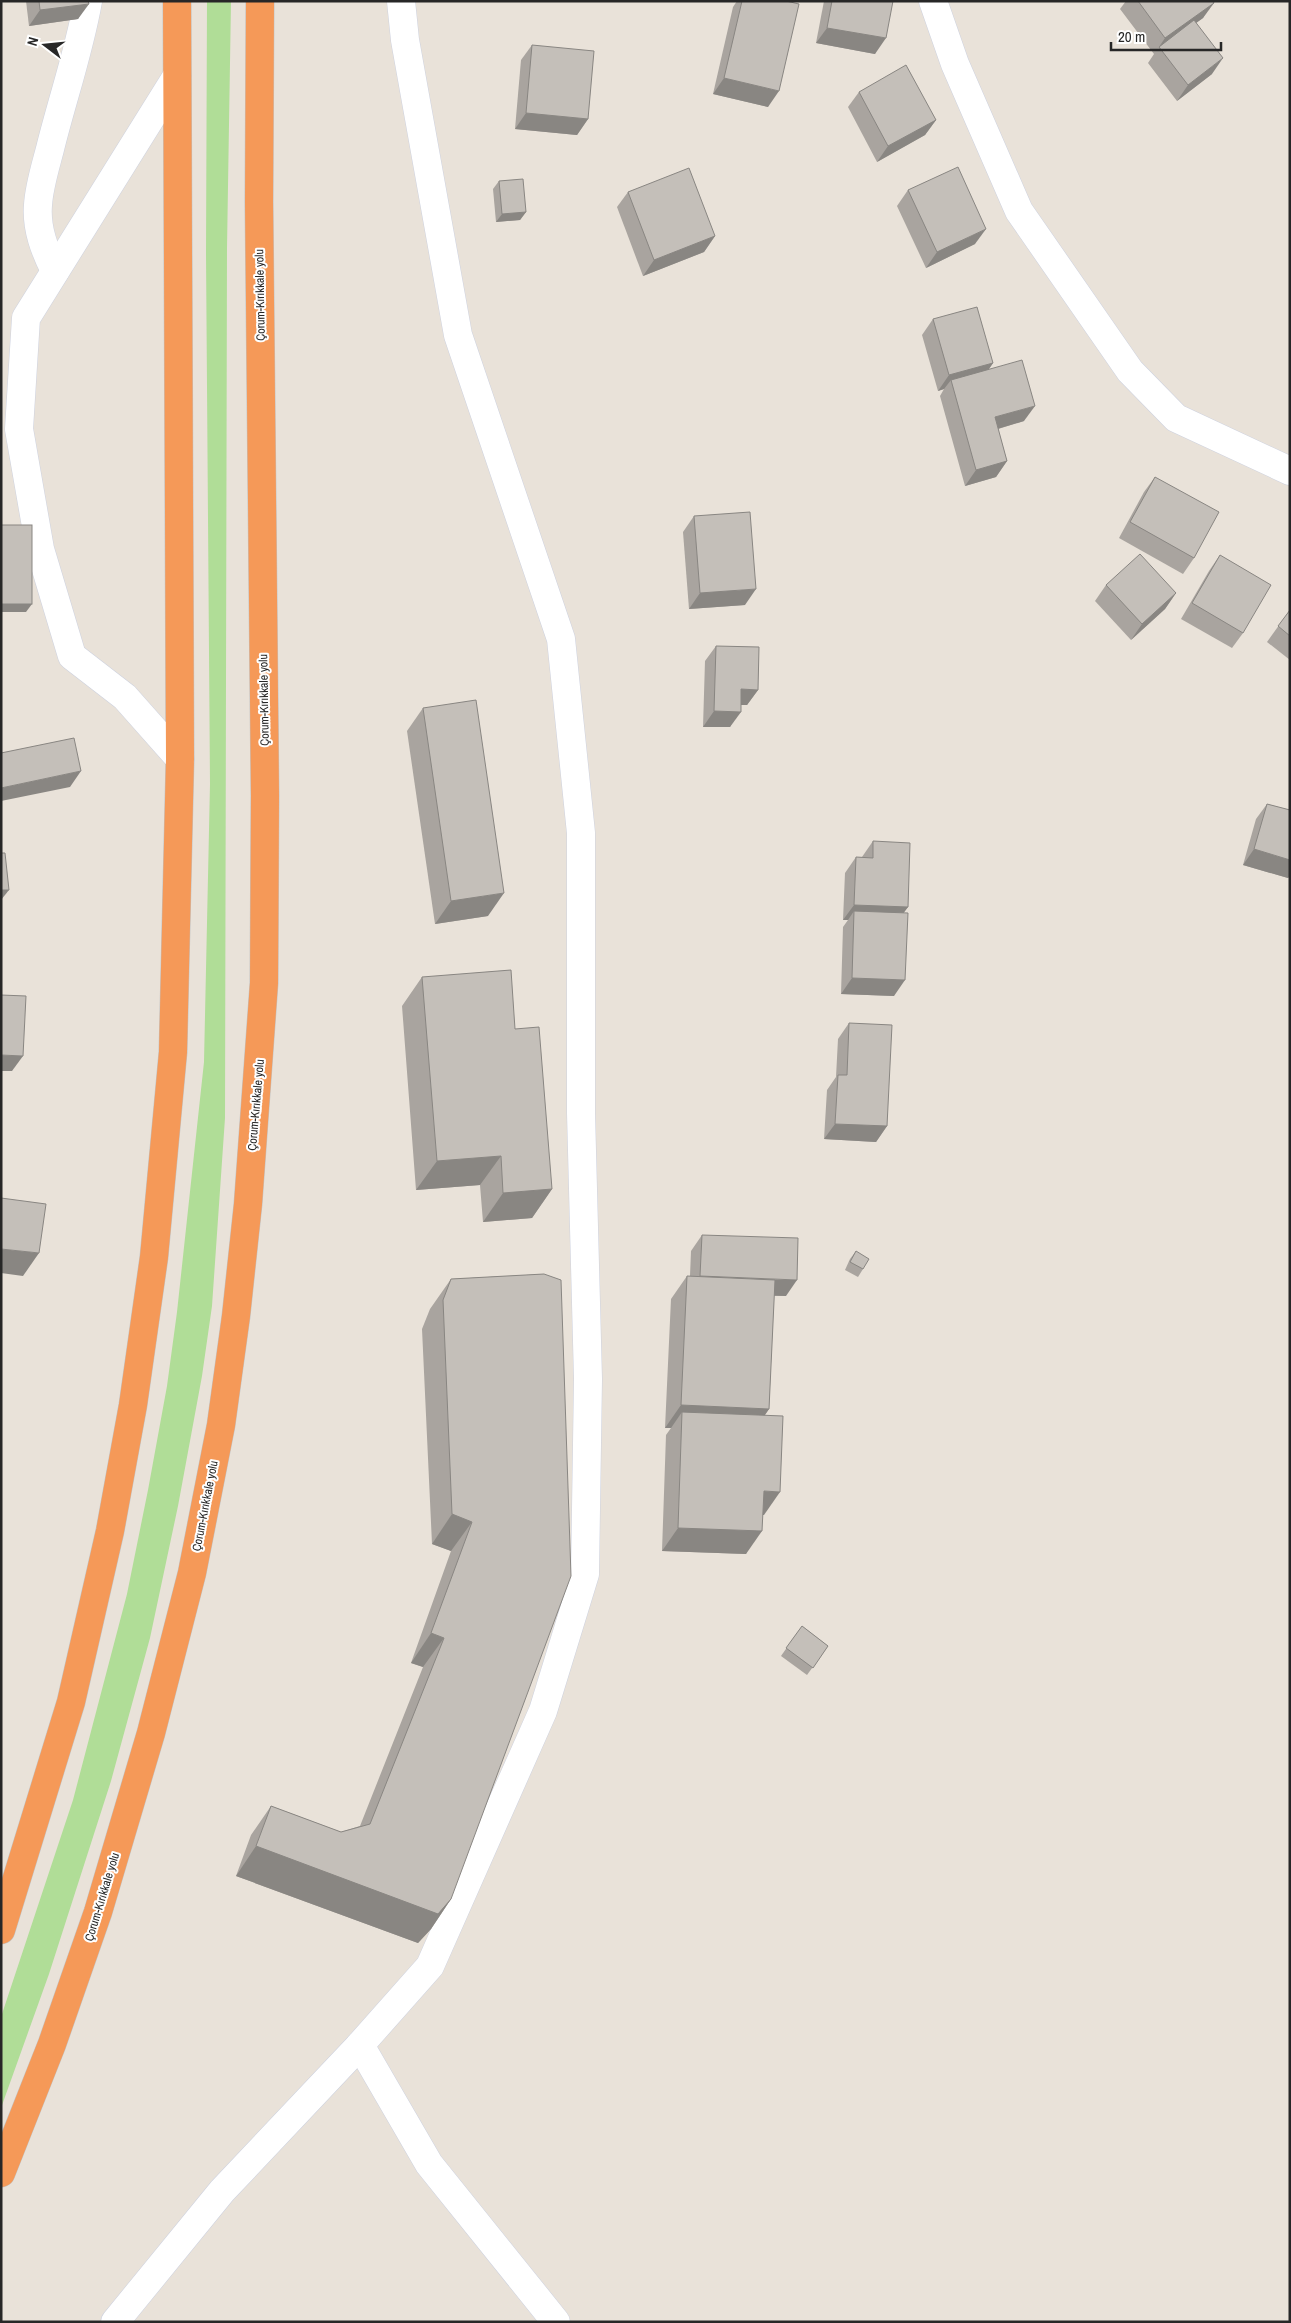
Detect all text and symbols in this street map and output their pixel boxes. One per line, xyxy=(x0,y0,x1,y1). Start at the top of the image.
north arrow xyxy=(20,20,70,70)
scale bar xyxy=(1111,20,1221,52)
text: 20 m xyxy=(1118,26,1145,47)
text: N xyxy=(23,35,42,48)
street label: Çorum-Kırıkkale yolu xyxy=(251,249,269,341)
street label: Çorum-Kırıkkale yolu xyxy=(255,654,273,746)
street label: Çorum-Kırıkkale yolu xyxy=(244,1059,268,1151)
street label: Çorum-Kırıkkale yolu xyxy=(188,1459,222,1553)
street label: Çorum-Kırıkkale yolu xyxy=(81,1851,123,1943)

